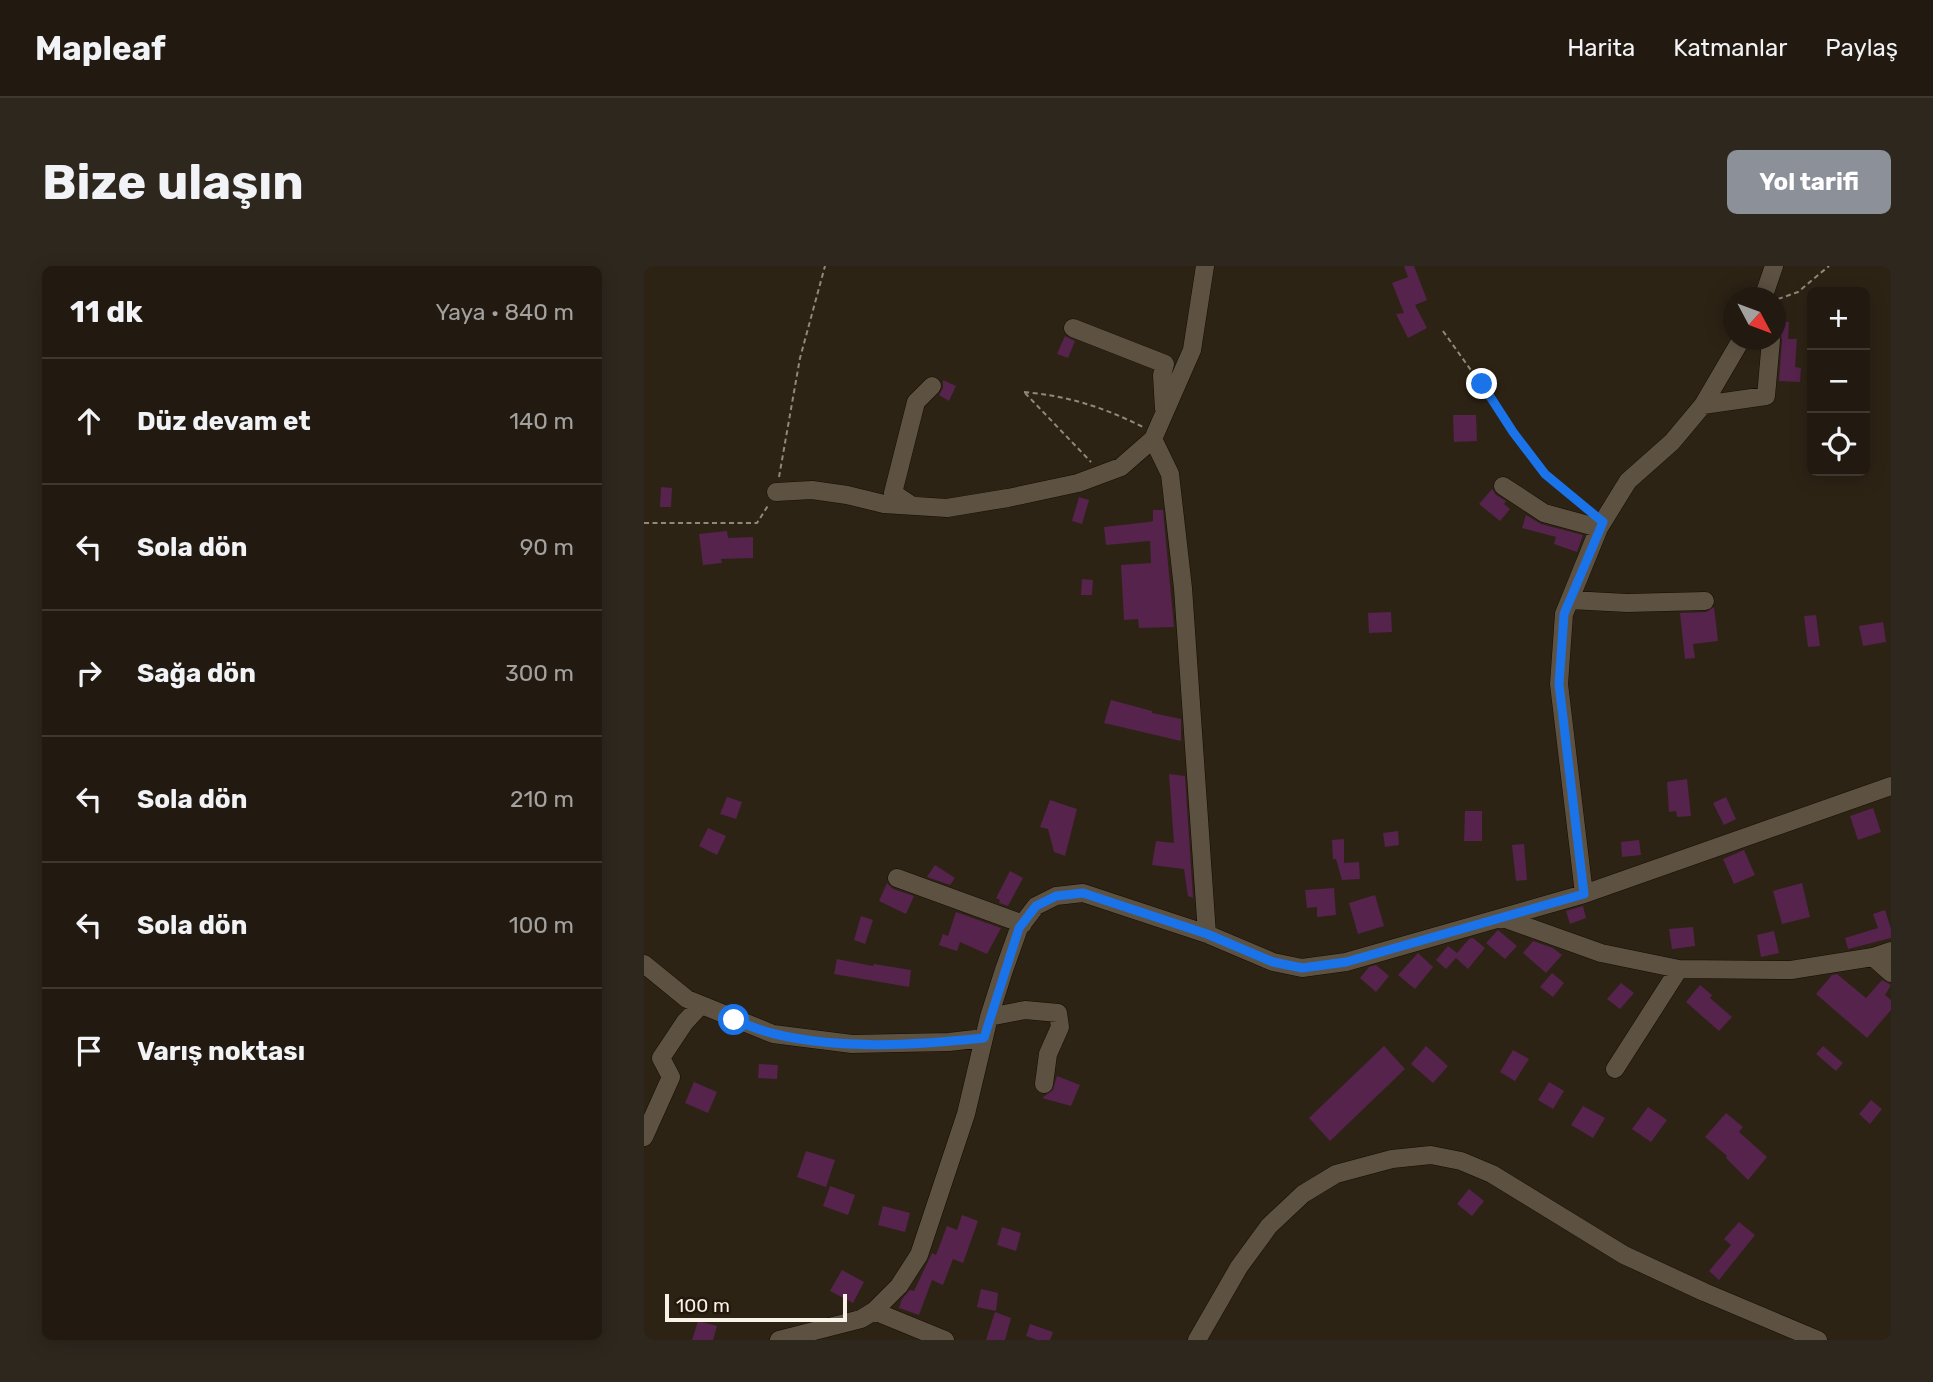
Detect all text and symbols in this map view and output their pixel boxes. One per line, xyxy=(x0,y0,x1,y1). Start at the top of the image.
text: Mapleaf xyxy=(35,29,166,68)
text: Harita xyxy=(1567,34,1635,62)
text: Katmanlar xyxy=(1673,34,1787,62)
text: Paylaş xyxy=(1825,34,1898,62)
button: Yol tarifi xyxy=(1727,150,1891,214)
text: Bize ulaşın xyxy=(42,153,304,211)
north arrow xyxy=(1723,287,1786,350)
map controls xyxy=(1807,287,1870,476)
button: + xyxy=(1807,287,1870,350)
text: 11 dk xyxy=(70,294,143,330)
text: Yaya · 840 m xyxy=(436,298,574,326)
button: − xyxy=(1807,350,1870,413)
route end xyxy=(1466,368,1497,399)
icon: ahead xyxy=(70,402,108,440)
text: Düz devam et xyxy=(137,406,311,437)
text: 140 m xyxy=(509,407,574,435)
button: locate xyxy=(1807,413,1870,476)
icon: left xyxy=(70,528,108,566)
text: Sola dön xyxy=(137,532,247,563)
text: 90 m xyxy=(520,533,574,561)
icon: right xyxy=(70,654,108,692)
text: Sağa dön xyxy=(137,658,256,689)
text: 300 m xyxy=(505,659,574,687)
icon: left xyxy=(70,780,108,818)
text: Sola dön xyxy=(137,784,247,815)
text: 210 m xyxy=(510,785,574,813)
icon: left xyxy=(70,906,108,944)
text: Sola dön xyxy=(137,910,247,941)
text: 100 m xyxy=(509,911,574,939)
route start xyxy=(718,1004,749,1035)
icon: arrive xyxy=(70,1032,108,1070)
text: Varış noktası xyxy=(137,1036,305,1067)
scale bar xyxy=(665,1291,847,1323)
text: 100 m xyxy=(676,1294,730,1317)

